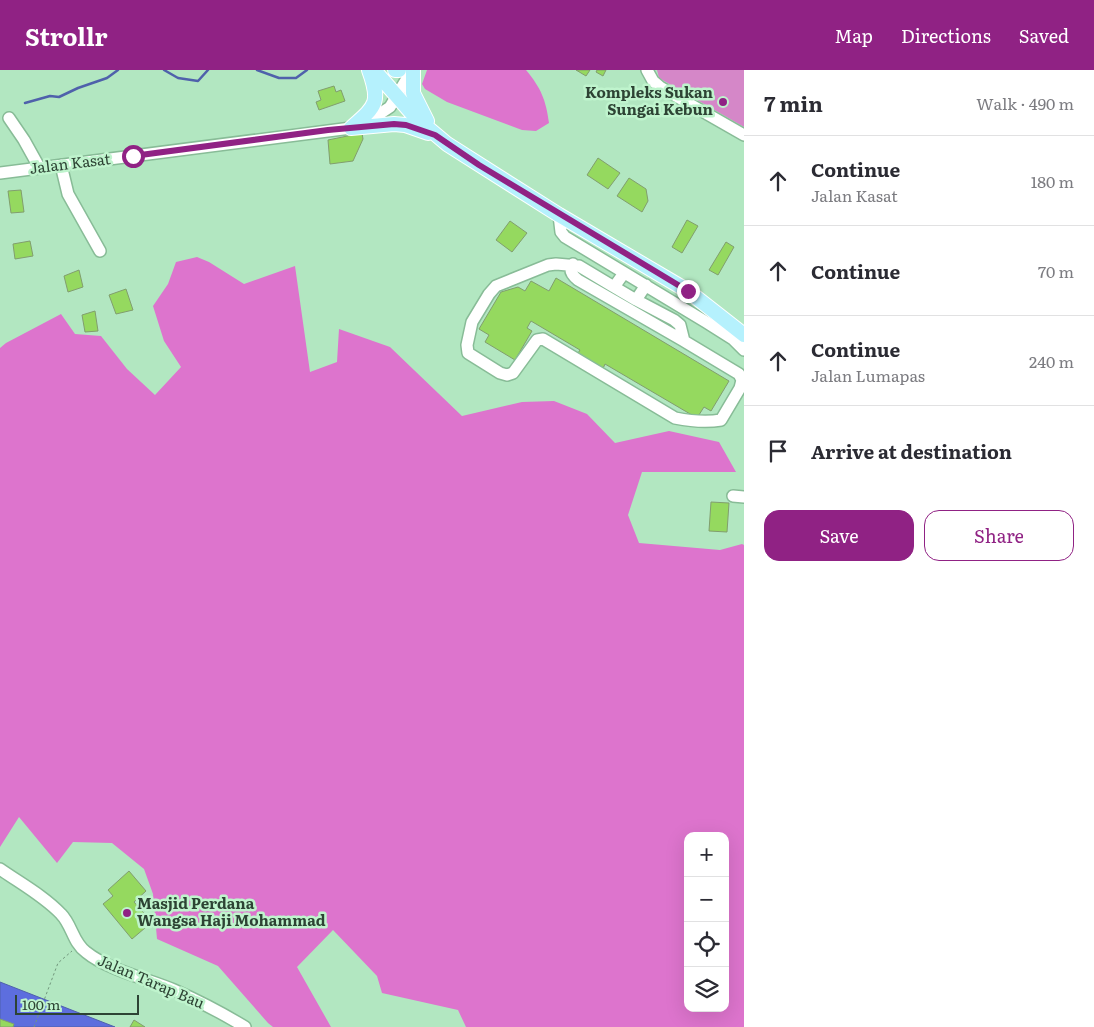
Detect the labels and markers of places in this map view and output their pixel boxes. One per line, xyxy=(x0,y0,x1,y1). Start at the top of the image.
place label: Kompleks Sukan Sungai Kebun xyxy=(585,80,714,120)
marker: Kompleks Sukan Sungai Kebun xyxy=(717,96,729,108)
place label: Masjid Perdana Wangsa Haji Mohammad xyxy=(137,891,326,931)
marker: Masjid Perdana Wangsa Haji Mohammad xyxy=(121,907,133,919)

